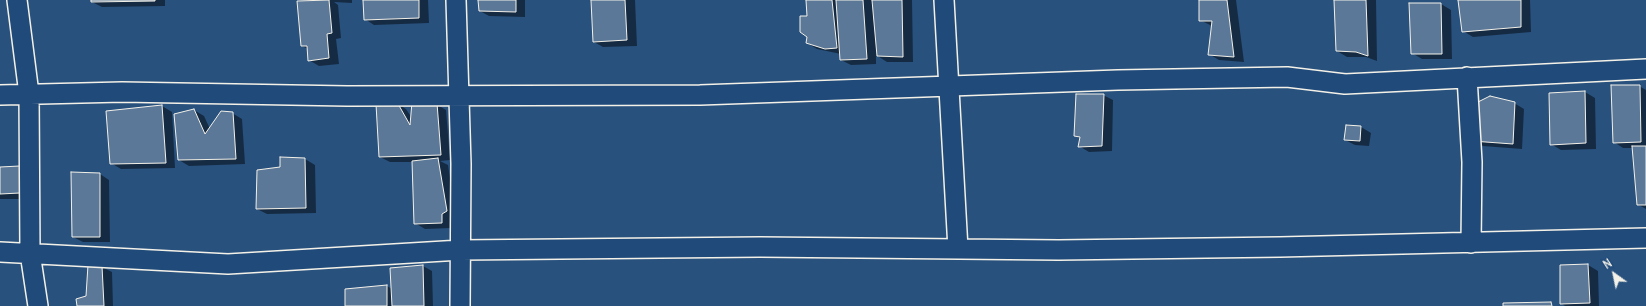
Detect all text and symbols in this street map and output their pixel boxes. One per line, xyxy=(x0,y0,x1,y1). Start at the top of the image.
north arrow xyxy=(1594,254,1634,294)
text: N xyxy=(1600,256,1614,272)

